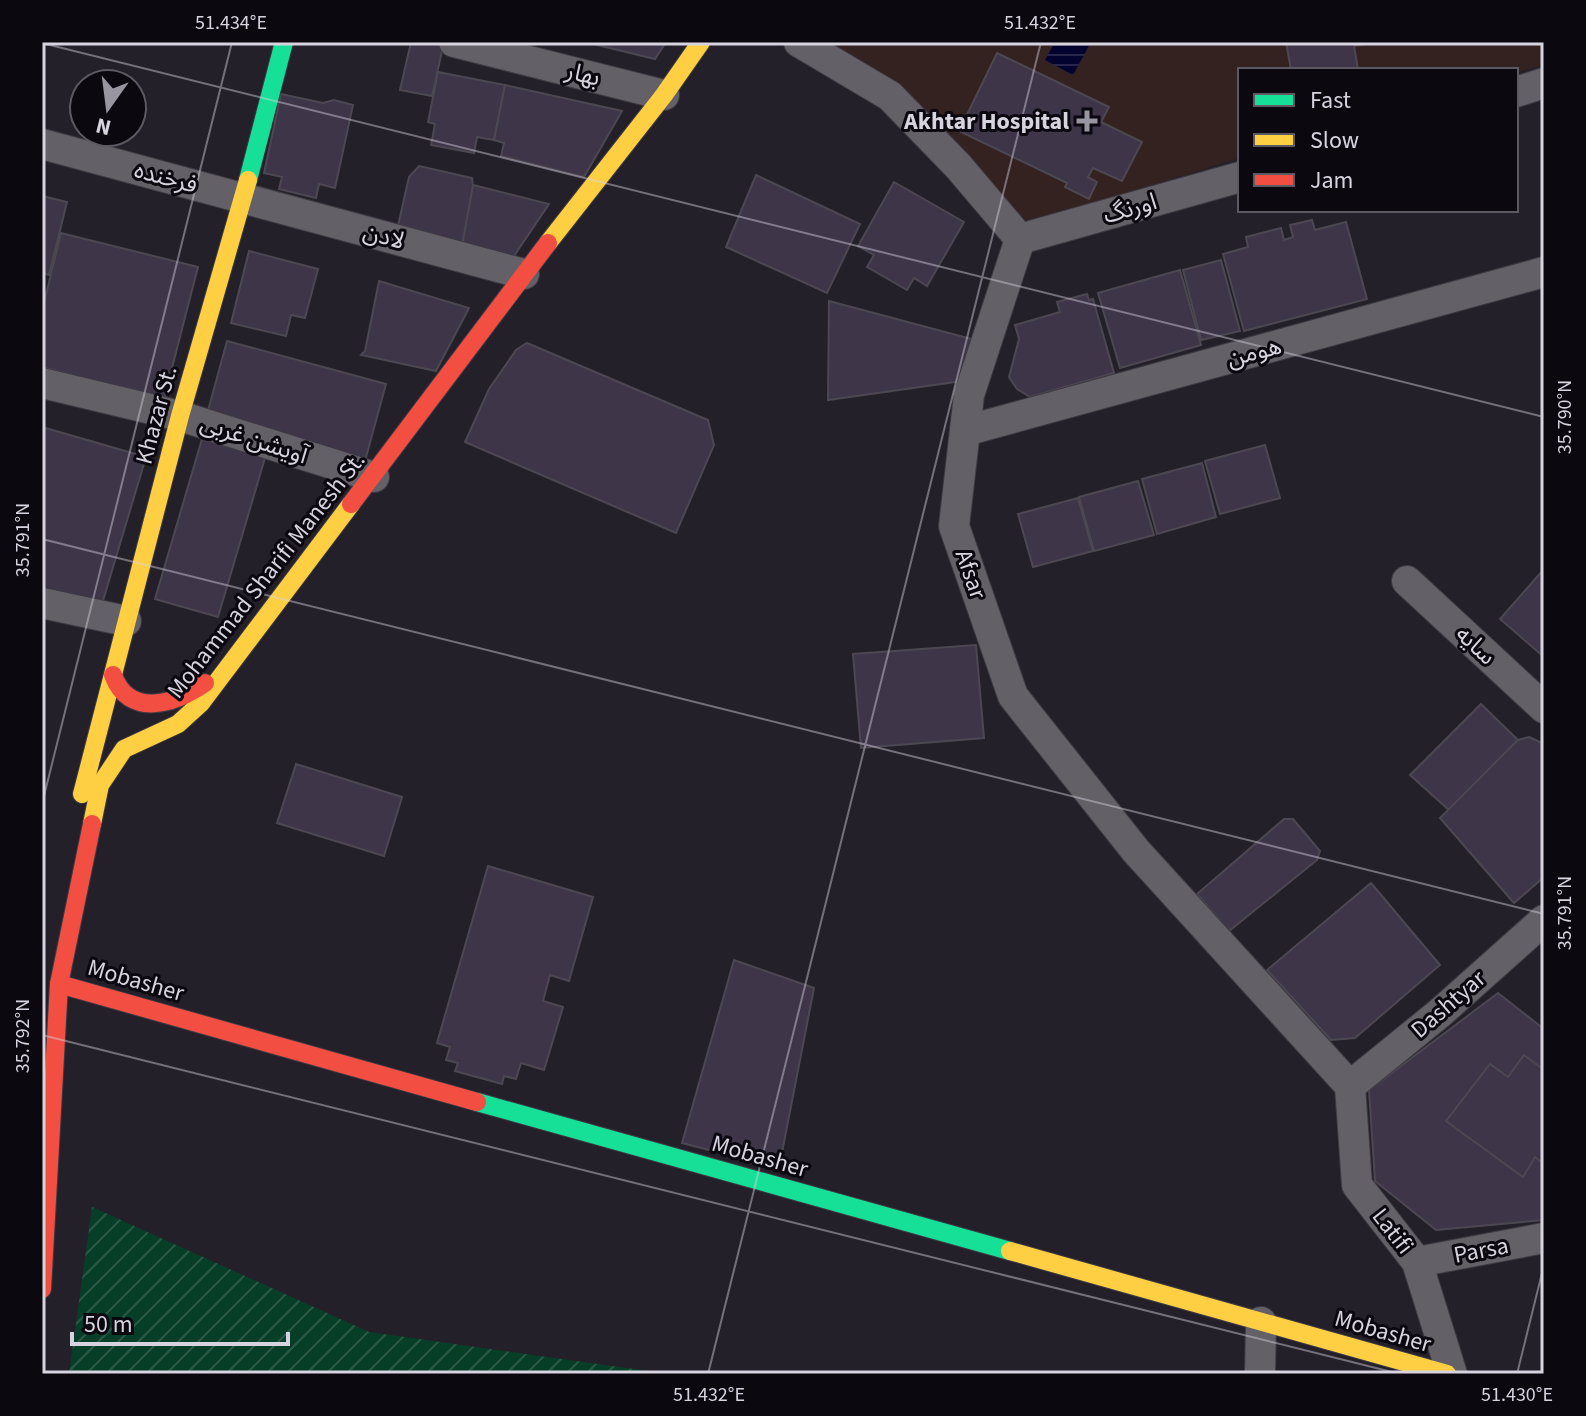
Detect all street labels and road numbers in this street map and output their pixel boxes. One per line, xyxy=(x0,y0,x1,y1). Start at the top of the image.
street label: بهار xyxy=(561,53,604,96)
street label: فرخنده xyxy=(130,152,201,203)
street label: اورنگ xyxy=(1099,184,1161,233)
street label: لادن xyxy=(359,214,409,259)
street label: هومن xyxy=(1223,328,1285,377)
street label: Khazar St. xyxy=(127,362,186,468)
street label: آویشن غربی xyxy=(196,406,313,474)
street label: Mohammad Sharifi Manesh St. xyxy=(159,445,374,706)
street label: Afsar xyxy=(946,545,995,604)
street label: سایه xyxy=(1447,617,1504,673)
street label: Mobasher xyxy=(84,950,189,1011)
street label: Dashtyar xyxy=(1403,961,1494,1047)
street label: Mobasher xyxy=(708,1126,813,1187)
street label: Latifi xyxy=(1363,1201,1422,1262)
street label: Parsa xyxy=(1451,1228,1511,1273)
street label: Mobasher xyxy=(1331,1301,1436,1362)

